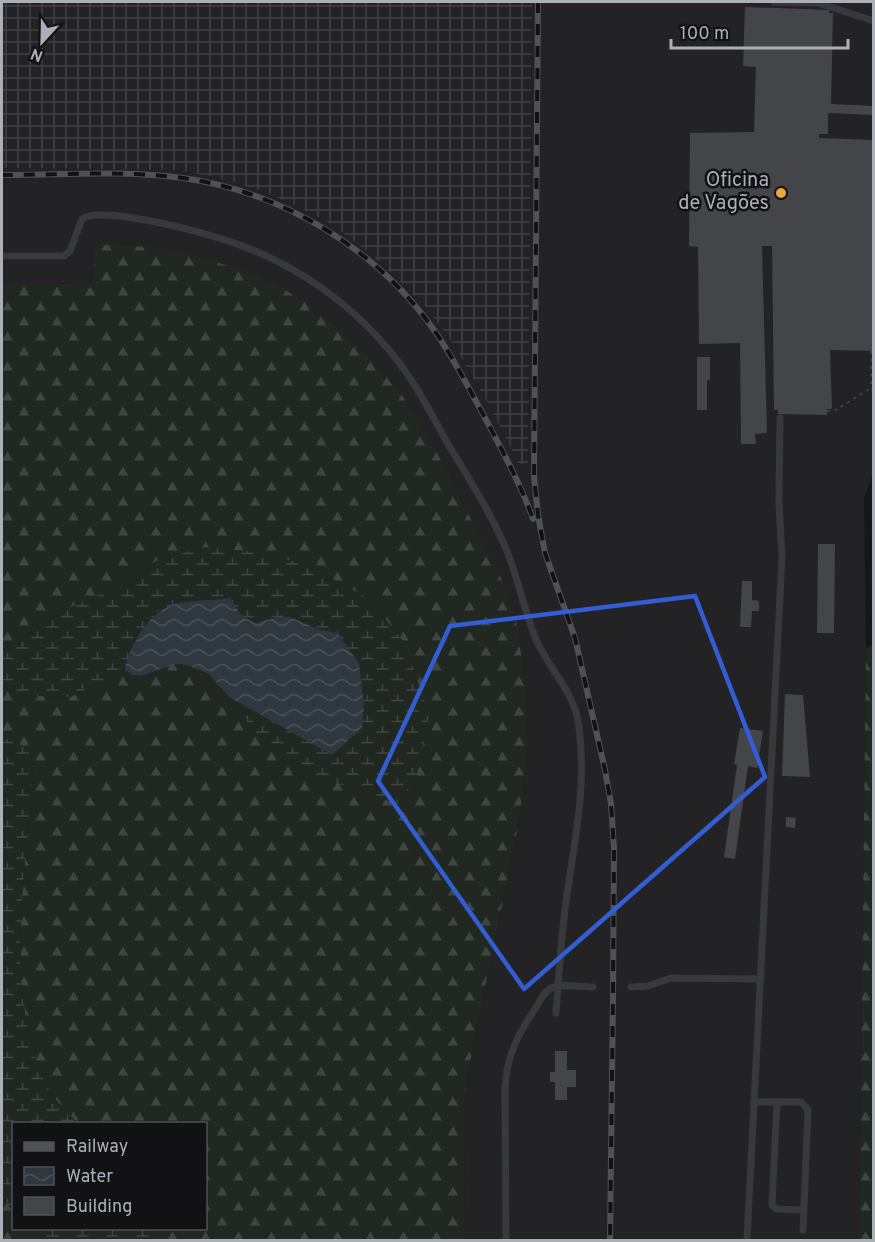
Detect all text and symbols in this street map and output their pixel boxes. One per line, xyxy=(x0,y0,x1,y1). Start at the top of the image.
north arrow xyxy=(12,12,72,72)
scale bar xyxy=(671,12,848,50)
text: 100 m xyxy=(680,23,729,46)
text: N xyxy=(28,43,46,65)
place label: Oficina de Vagões xyxy=(678,168,769,217)
marker: Oficina de Vagões xyxy=(774,186,788,200)
legend xyxy=(12,1122,207,1230)
text: Railway xyxy=(66,1136,128,1159)
text: Water xyxy=(66,1166,113,1189)
text: Building xyxy=(66,1196,132,1219)

